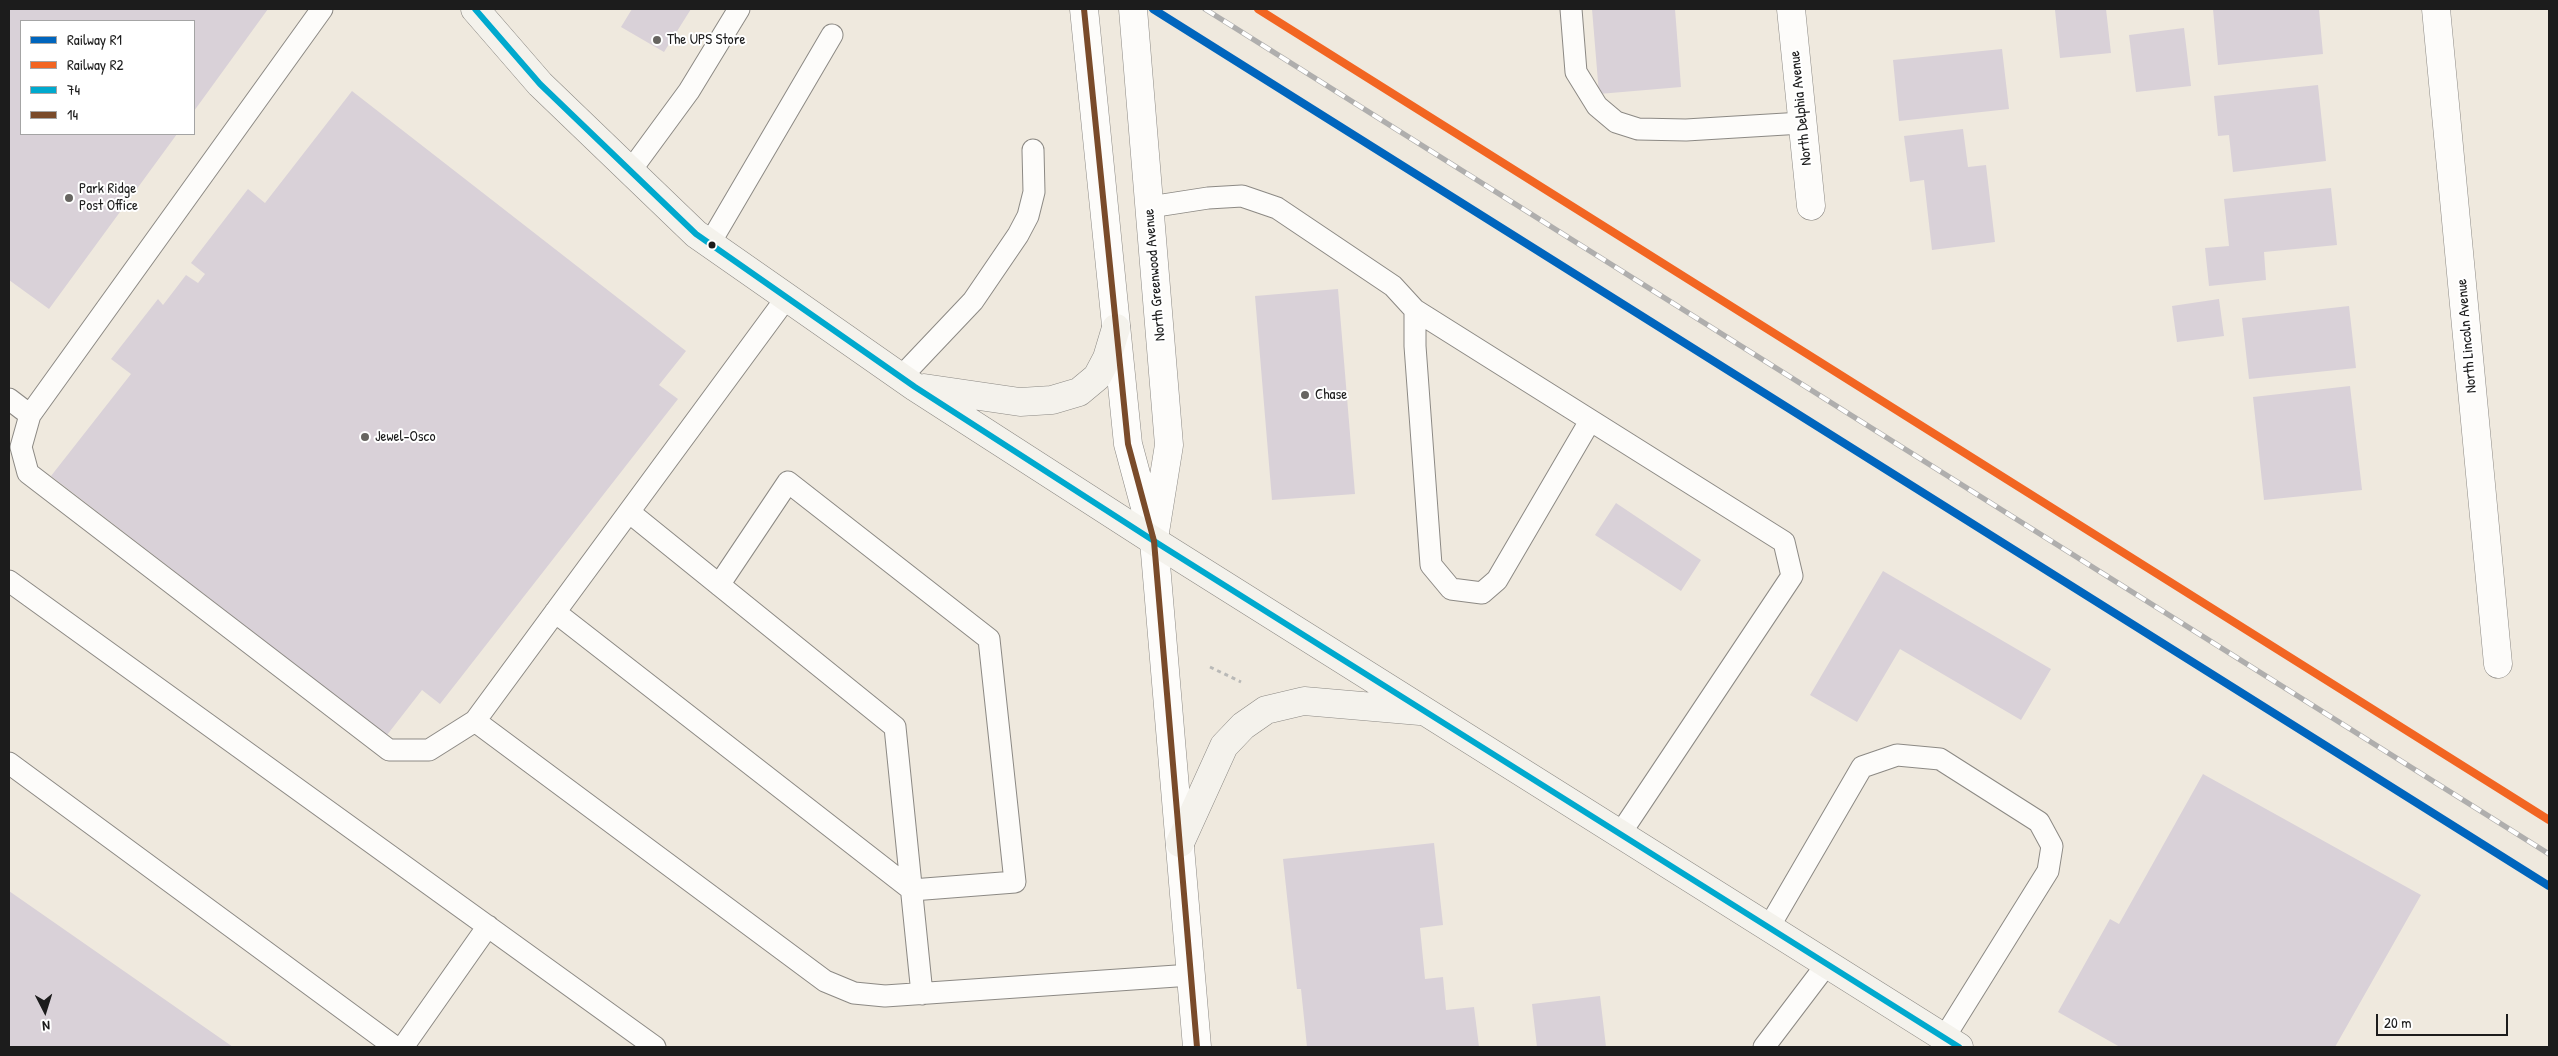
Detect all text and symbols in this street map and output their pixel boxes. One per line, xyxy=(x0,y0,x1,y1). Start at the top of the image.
legend xyxy=(20,20,195,135)
text: Railway R1 xyxy=(67,29,122,50)
place label: The UPS Store xyxy=(667,31,745,49)
marker: The UPS Store xyxy=(651,34,663,46)
street label: North Delphia Avenue xyxy=(1786,50,1816,166)
text: Railway R2 xyxy=(67,54,124,75)
text: 74 xyxy=(67,79,80,100)
text: 14 xyxy=(67,104,78,125)
place label: Park Ridge Post Office xyxy=(79,180,138,215)
marker: Park Ridge Post Office xyxy=(63,192,75,204)
street label: North Greenwood Avenue xyxy=(1140,208,1170,342)
unlabelled marker xyxy=(707,240,717,250)
street label: North Lincoln Avenue xyxy=(2453,278,2481,394)
place label: Chase xyxy=(1315,386,1347,404)
marker: Chase xyxy=(1299,389,1311,401)
place label: Jewel-Osco xyxy=(375,428,435,446)
marker: Jewel-Osco xyxy=(359,431,371,443)
north arrow xyxy=(20,986,70,1036)
scale bar xyxy=(2378,1004,2510,1036)
text: 20 m xyxy=(2384,1012,2411,1033)
text: N xyxy=(42,1017,51,1036)

